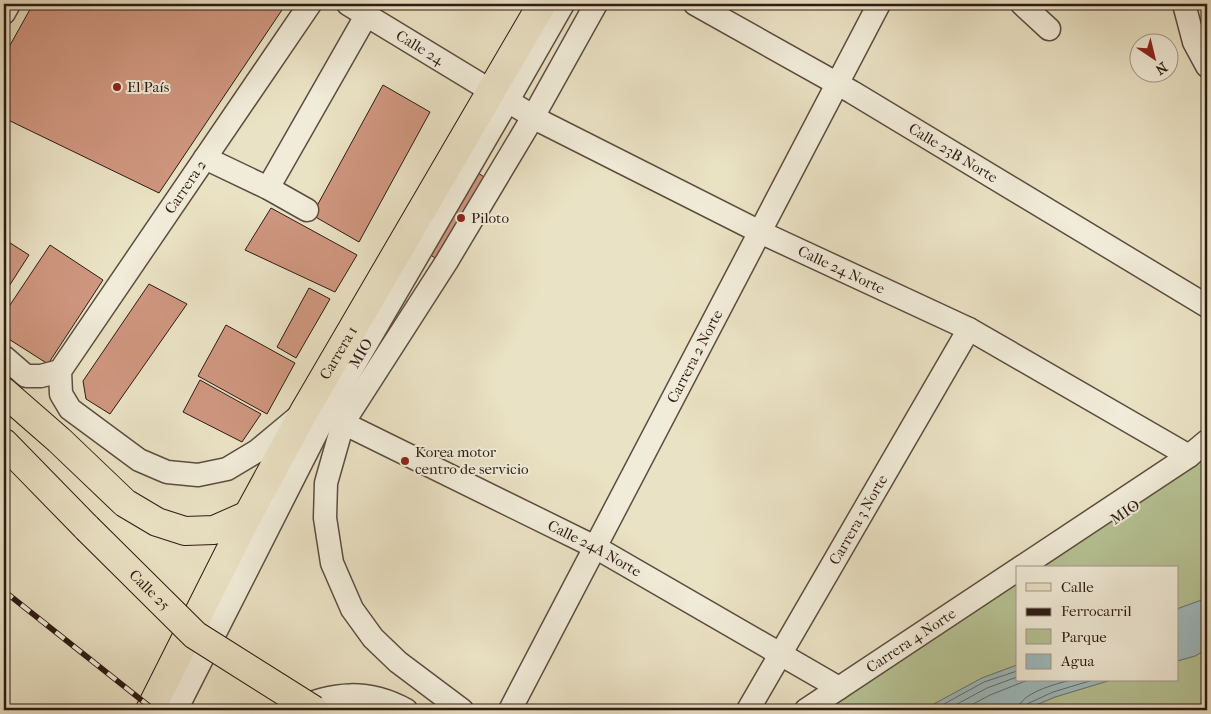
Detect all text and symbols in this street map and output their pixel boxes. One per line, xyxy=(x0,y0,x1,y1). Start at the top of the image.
street label: Calle 24 xyxy=(393,26,448,69)
north arrow xyxy=(1128,32,1178,82)
text: N xyxy=(1152,58,1170,78)
place label: El País xyxy=(127,78,170,96)
marker: El País xyxy=(111,81,123,93)
street label: Calle 23B Norte xyxy=(905,119,1001,187)
street label: Carrera 2 xyxy=(161,156,210,217)
place label: Piloto xyxy=(471,209,509,227)
marker: Piloto xyxy=(455,212,467,224)
street label: Calle 24 Norte xyxy=(795,242,888,298)
street label: Carrera 2 Norte xyxy=(663,306,727,406)
street label: Carrera 1 xyxy=(316,323,361,383)
street label: MIO xyxy=(345,335,377,371)
place label: Korea motor centro de servicio xyxy=(415,443,529,478)
marker: Korea motor centro de servicio xyxy=(399,455,411,467)
street label: Carrera 3 Norte xyxy=(825,471,892,568)
street label: MIO xyxy=(1107,496,1143,528)
street label: Calle 24A Norte xyxy=(545,516,645,581)
street label: Calle 25 xyxy=(125,566,174,614)
legend xyxy=(1016,566,1178,682)
text: Calle xyxy=(1061,578,1094,596)
text: Ferrocarril xyxy=(1061,602,1132,620)
street label: Carrera 4 Norte xyxy=(863,604,960,676)
text: Parque xyxy=(1061,628,1107,646)
text: Agua xyxy=(1060,652,1095,670)

